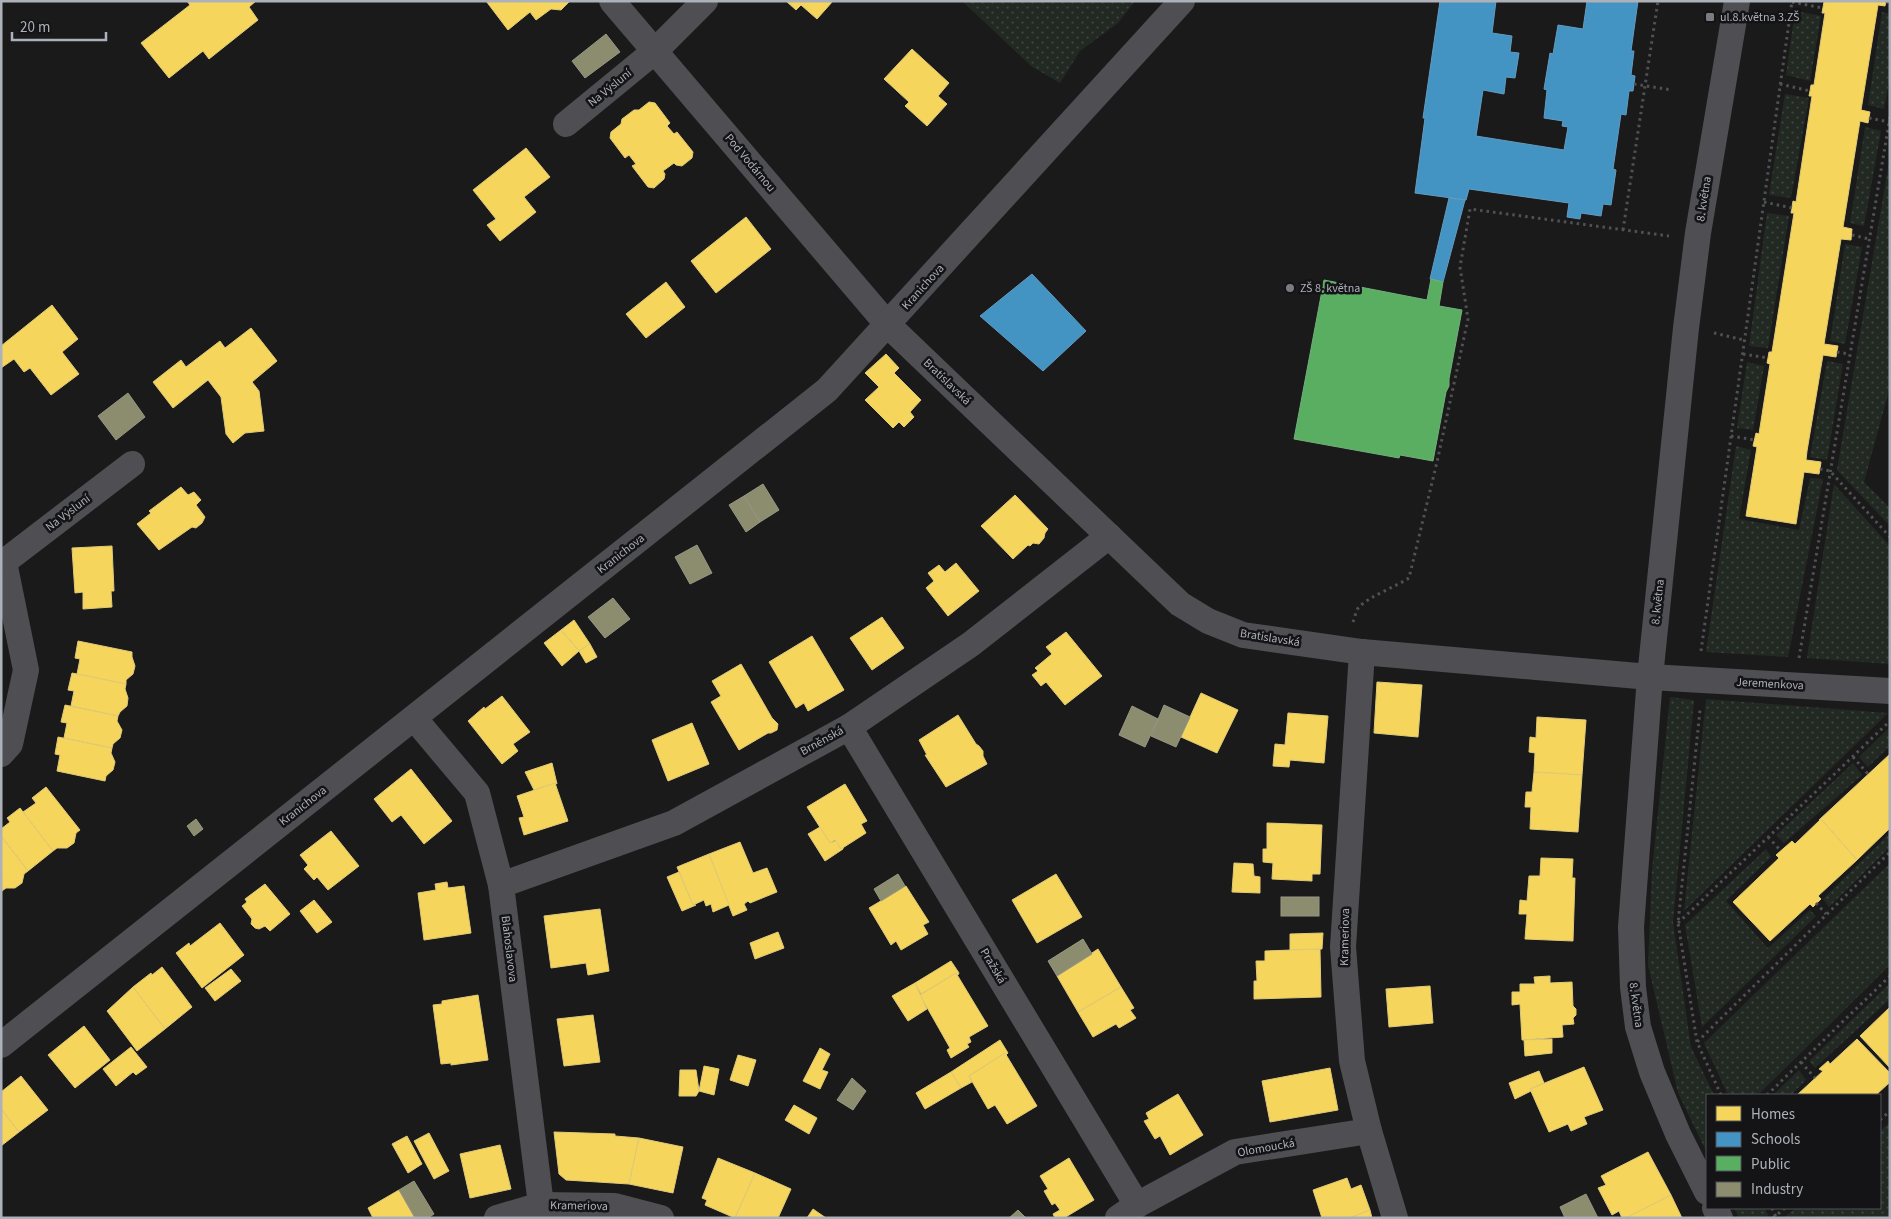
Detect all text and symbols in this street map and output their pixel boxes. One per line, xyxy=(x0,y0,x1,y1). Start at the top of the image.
place label: ul.8.května 3.ZŠ xyxy=(1720,9,1799,26)
scale bar xyxy=(12,10,106,42)
marker: ul.8.května 3.ZŠ xyxy=(1704,11,1716,23)
text: 20 m xyxy=(20,17,50,38)
street label: Na Výsluní xyxy=(584,64,636,111)
street label: Pod Vodárnou xyxy=(721,130,779,196)
street label: 8. května xyxy=(1692,175,1716,223)
street label: Kranichova xyxy=(898,260,948,314)
place label: ZŠ 8. května xyxy=(1300,280,1360,297)
marker: ZŠ 8. května xyxy=(1284,282,1296,294)
street label: Bratislavská xyxy=(919,355,975,409)
street label: Na Výsluní xyxy=(42,490,95,535)
street label: Kranichova xyxy=(594,530,648,578)
street label: 8. května xyxy=(1647,579,1669,625)
street label: Bratislavská xyxy=(1239,625,1301,651)
street label: Jeremenkova xyxy=(1736,674,1804,694)
street label: Brněnská xyxy=(797,722,847,760)
street label: Kranichova xyxy=(276,782,330,830)
street label: Krameriova xyxy=(1336,908,1354,966)
street label: Blahoslavova xyxy=(496,915,522,983)
street label: Pražská xyxy=(976,945,1010,987)
street label: 8. května xyxy=(1624,981,1648,1029)
legend xyxy=(1706,1094,1881,1209)
text: Homes xyxy=(1751,1104,1795,1125)
text: Schools xyxy=(1751,1129,1800,1150)
street label: Olomoucká xyxy=(1236,1135,1296,1161)
text: Public xyxy=(1751,1154,1790,1175)
text: Industry xyxy=(1751,1179,1803,1200)
street label: Krameriova xyxy=(550,1197,608,1215)

